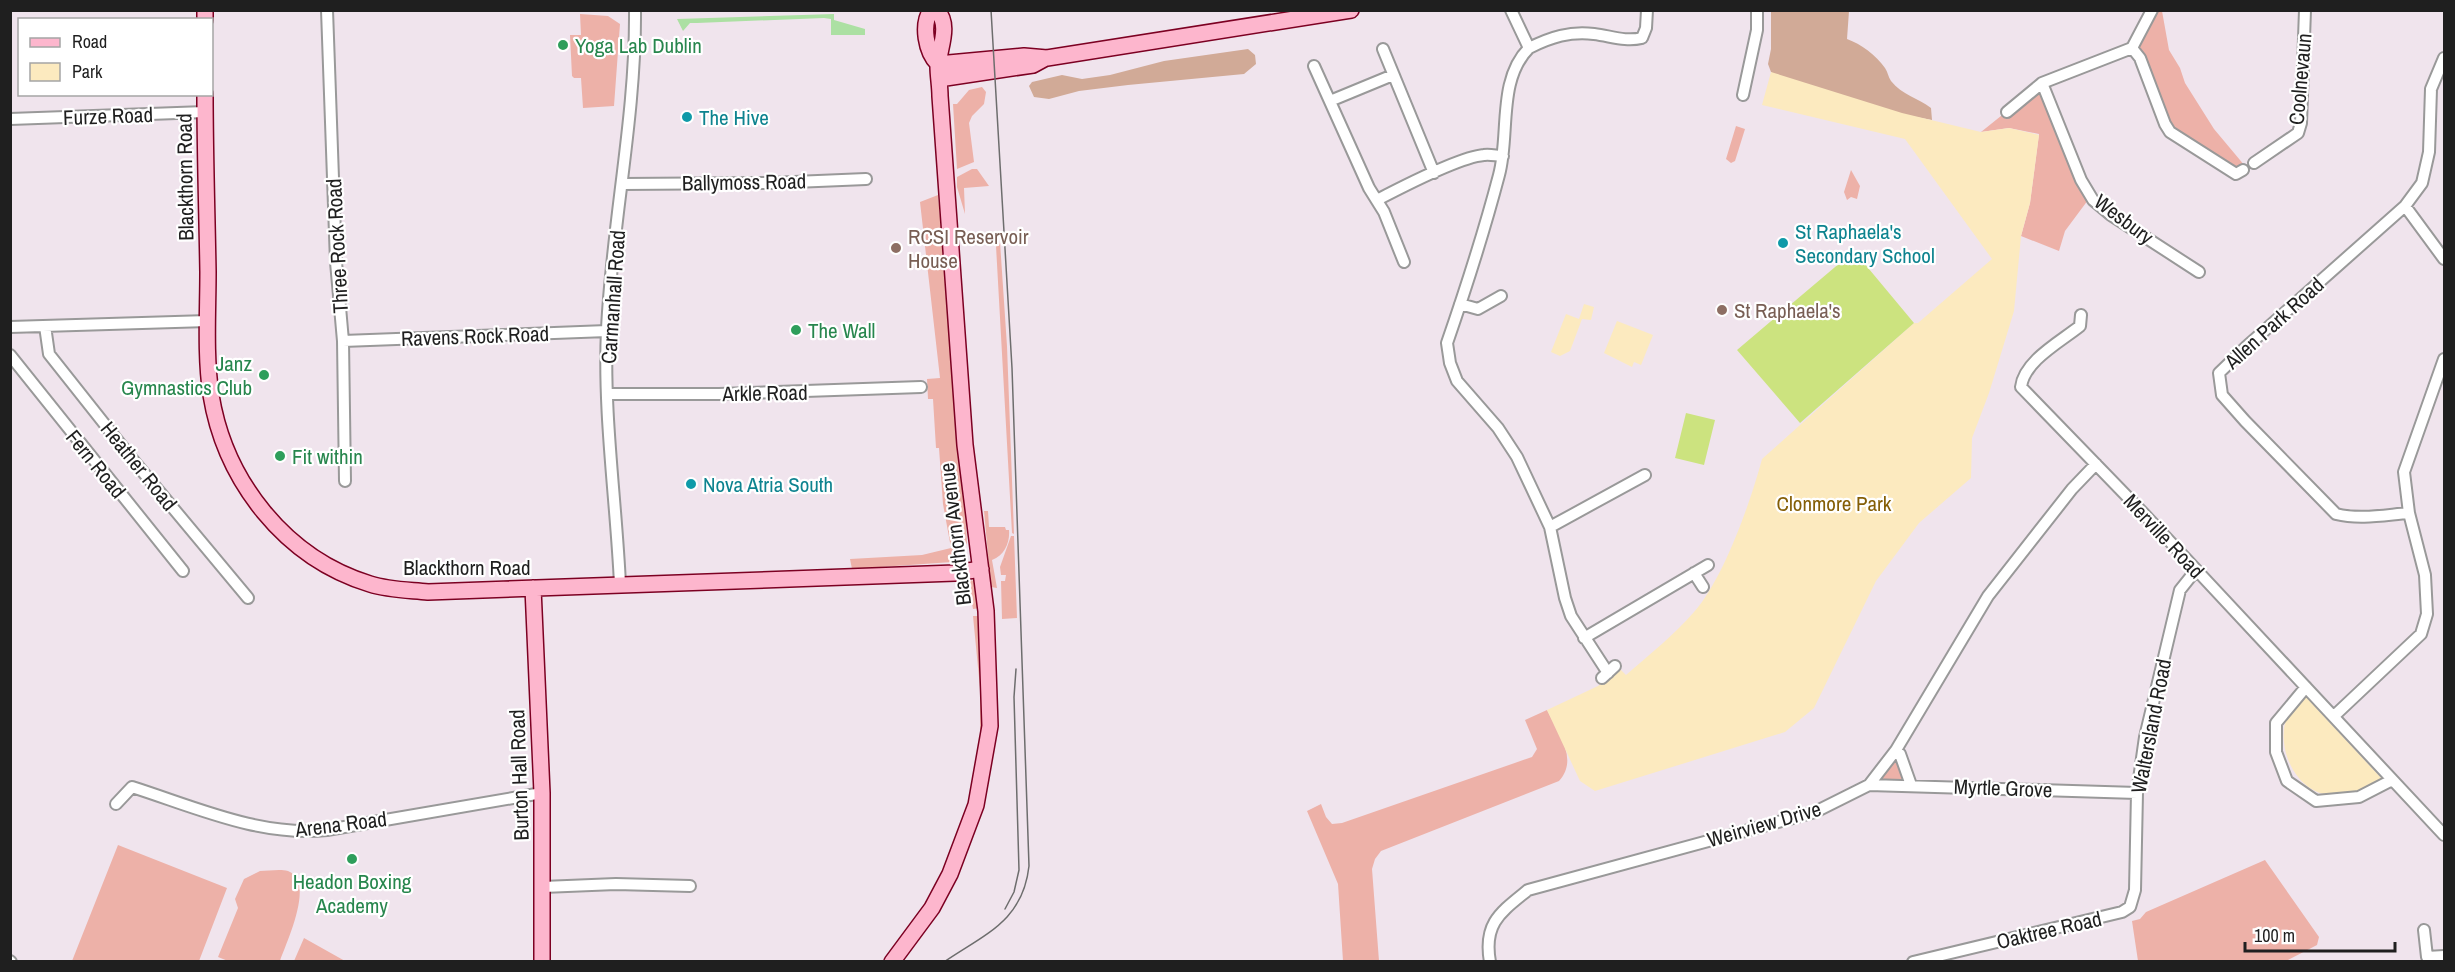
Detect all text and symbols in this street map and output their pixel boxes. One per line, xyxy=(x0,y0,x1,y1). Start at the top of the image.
legend xyxy=(18,18,213,96)
text: Road xyxy=(72,29,107,54)
place label: Yoga Lab Dublin xyxy=(575,31,702,60)
street label: Coolnevaun xyxy=(2282,32,2318,126)
marker: Yoga Lab Dublin xyxy=(556,38,570,52)
text: Park xyxy=(72,59,103,84)
street label: Furze Road xyxy=(63,100,153,132)
place label: The Hive xyxy=(699,103,769,132)
marker: The Hive xyxy=(680,110,694,124)
street label: Blackthorn Road xyxy=(169,113,201,241)
street label: Ballymoss Road xyxy=(682,166,806,198)
street label: Three Rock Road xyxy=(319,178,355,314)
street label: Wesbury xyxy=(2088,187,2160,251)
place label: St Raphaela's Secondary School xyxy=(1795,217,1935,270)
place label: RCSI Reservoir House xyxy=(908,222,1029,275)
street label: Carmanhall Road xyxy=(594,229,632,365)
marker: St Raphaela's Secondary School xyxy=(1776,236,1790,250)
marker: RCSI Reservoir House xyxy=(889,241,903,255)
street label: Allen Park Road xyxy=(2217,271,2330,376)
place label: St Raphaela's xyxy=(1734,296,1841,325)
marker: St Raphaela's xyxy=(1715,303,1729,317)
place label: The Wall xyxy=(808,316,875,345)
street label: Ravens Rock Road xyxy=(400,319,550,353)
marker: The Wall xyxy=(789,323,803,337)
place label: Janz Gymnastics Club xyxy=(121,349,252,402)
marker: Janz Gymnastics Club xyxy=(257,368,271,382)
street label: Arkle Road xyxy=(721,378,808,408)
street label: Heather Road xyxy=(94,415,184,517)
street label: Fern Road xyxy=(59,424,133,504)
place label: Fit within xyxy=(292,442,363,471)
marker: Fit within xyxy=(273,449,287,463)
street label: Blackthorn Avenue xyxy=(932,461,978,607)
place label: Nova Atria South xyxy=(703,470,833,499)
marker: Nova Atria South xyxy=(684,477,698,491)
street label: Merville Road xyxy=(2117,487,2211,585)
park label: Clonmore Park xyxy=(1777,489,1892,518)
street label: Blackthorn Road xyxy=(403,553,531,582)
street label: Waltersland Road xyxy=(2124,656,2178,796)
street label: Burton Hall Road xyxy=(502,709,536,841)
street label: Myrtle Grove xyxy=(1953,772,2053,804)
street label: Weirview Drive xyxy=(1704,794,1824,854)
street label: Arena Road xyxy=(293,804,388,844)
marker: Headon Boxing Academy xyxy=(345,852,359,866)
place label: Headon Boxing Academy xyxy=(293,867,412,920)
street label: Oaktree Road xyxy=(1994,904,2104,956)
scale bar xyxy=(2245,915,2395,953)
text: 100 m xyxy=(2254,923,2295,948)

